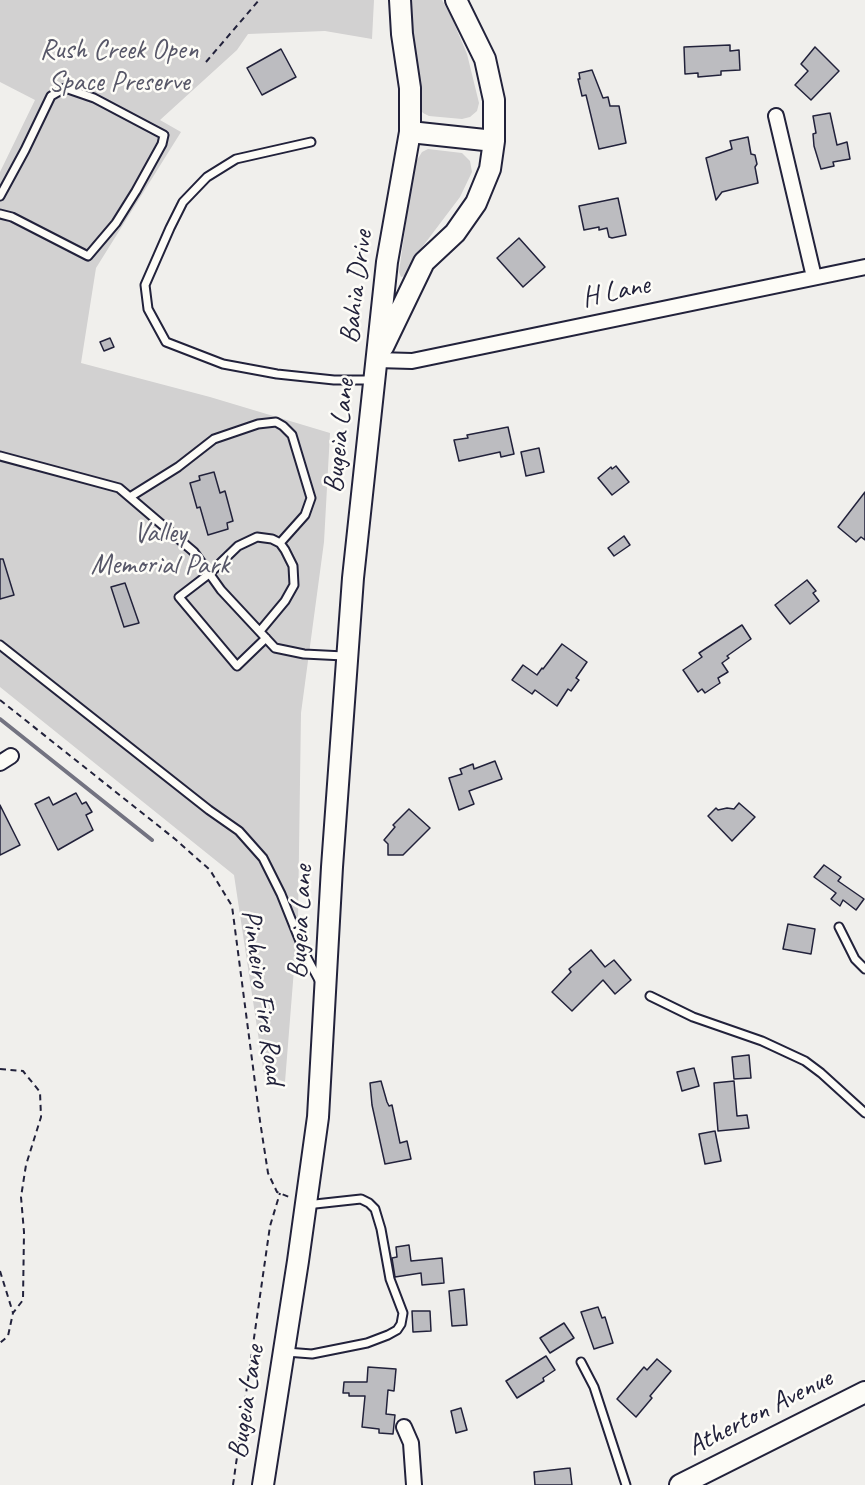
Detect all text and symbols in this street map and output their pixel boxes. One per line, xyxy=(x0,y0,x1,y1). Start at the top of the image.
park label: Rush Creek Open Space Preserve xyxy=(40,34,198,100)
street label: Bahia Drive xyxy=(333,229,381,345)
street label: H Lane xyxy=(579,268,653,316)
street label: Bugeia Lane xyxy=(317,378,363,494)
park label: Valley Memorial Park xyxy=(91,517,229,583)
street label: Bugeia Lane xyxy=(281,864,321,980)
street label: Pinheiro Fire Road xyxy=(233,908,291,1086)
street label: Bugeia Lane xyxy=(221,1343,273,1461)
street label: Atherton Avenue xyxy=(682,1362,838,1464)

